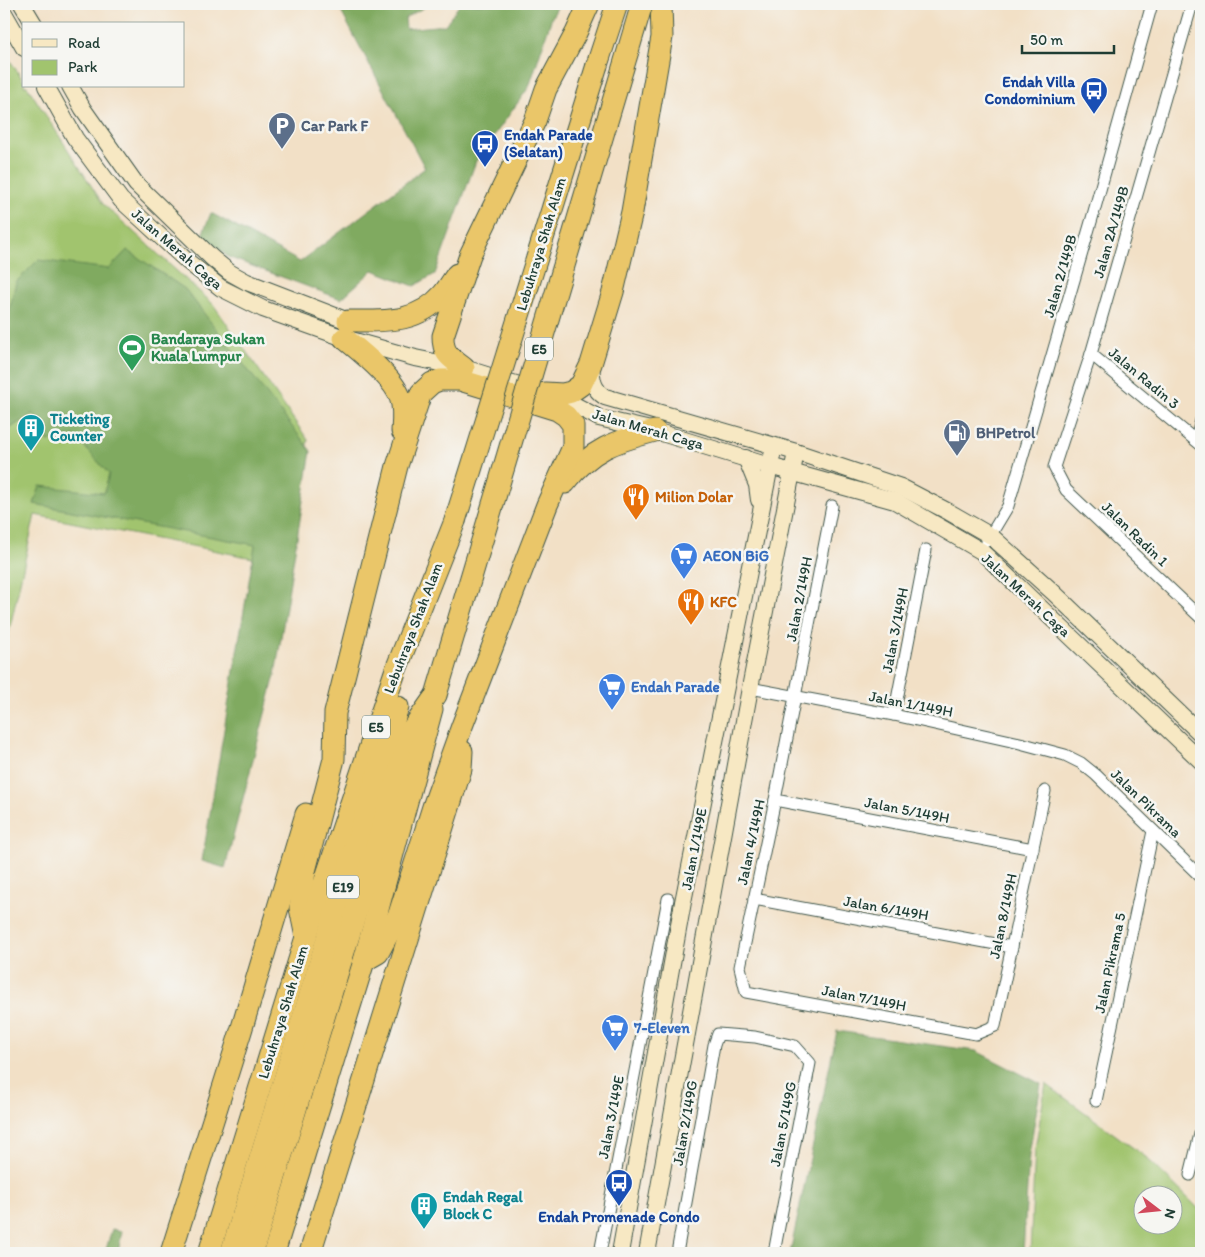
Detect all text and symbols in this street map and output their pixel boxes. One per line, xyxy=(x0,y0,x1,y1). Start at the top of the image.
legend xyxy=(22,22,185,88)
scale bar xyxy=(1022,22,1115,54)
text: 50 m xyxy=(1030,31,1063,49)
text: Road xyxy=(68,34,101,52)
text: Park xyxy=(68,58,98,76)
place label: Endah Villa Condominium xyxy=(985,73,1076,108)
bus stop icon: Endah Villa Condominium xyxy=(1079,76,1109,115)
parking icon: Car Park F xyxy=(267,111,297,150)
place label: Car Park F xyxy=(301,117,369,135)
place label: Endah Parade (Selatan) xyxy=(504,126,593,162)
bus stop icon: Endah Parade (Selatan) xyxy=(470,129,500,168)
street label: Lebuhraya Shah Alam xyxy=(512,175,570,313)
street label: Jalan 2A/149B xyxy=(1089,184,1133,280)
street label: Jalan Merah Caga xyxy=(128,205,226,294)
street label: Jalan 2/149B xyxy=(1040,232,1081,320)
place label: Bandaraya Sukan Kuala Lumpur xyxy=(151,330,265,366)
sports icon: Bandaraya Sukan Kuala Lumpur xyxy=(117,333,147,372)
road number: E5 xyxy=(525,338,553,360)
street label: Jalan Radin 3 xyxy=(1105,343,1183,413)
street label: Jalan Merah Caga xyxy=(590,405,706,454)
place label: Ticketing Counter xyxy=(49,410,110,445)
building icon: Ticketing Counter xyxy=(16,413,46,452)
fuel station icon: BHPetrol xyxy=(942,418,972,457)
place label: BHPetrol xyxy=(976,424,1036,442)
restaurant icon: Milion Dolar xyxy=(621,482,651,521)
place label: Milion Dolar xyxy=(655,488,734,506)
street label: Jalan Radin 1 xyxy=(1098,498,1172,570)
supermarket icon: AEON BiG xyxy=(669,541,699,580)
place label: AEON BiG xyxy=(702,547,769,565)
street label: Jalan Merah Caga xyxy=(978,549,1074,641)
street label: Jalan 2/149H xyxy=(782,555,816,643)
street label: Lebuhraya Shah Alam xyxy=(380,560,446,696)
street label: Jalan 3/149H xyxy=(878,586,912,674)
restaurant icon: KFC xyxy=(676,587,706,626)
place label: KFC xyxy=(710,593,737,611)
supermarket icon: Endah Parade xyxy=(597,672,627,711)
place label: Endah Parade xyxy=(631,678,720,696)
street label: Jalan 1/149H xyxy=(867,687,955,721)
road number: E5 xyxy=(362,716,390,739)
street label: Jalan Pikrama xyxy=(1107,765,1185,842)
street label: Jalan 5/149H xyxy=(863,793,951,827)
street label: Jalan 4/149H xyxy=(733,797,769,887)
street label: Jalan 1/149E xyxy=(677,806,711,892)
street label: Jalan 8/149H xyxy=(985,872,1021,960)
road number: E19 xyxy=(327,876,359,899)
street label: Jalan 6/149H xyxy=(842,892,930,924)
street label: Jalan Pikrama 5 xyxy=(1091,911,1129,1015)
street label: Lebuhraya Shah Alam xyxy=(254,943,312,1081)
street label: Jalan 7/149H xyxy=(820,981,908,1015)
supermarket icon: 7-Eleven xyxy=(600,1013,630,1052)
place label: 7-Eleven xyxy=(633,1019,690,1037)
street label: Jalan 3/149E xyxy=(594,1074,628,1160)
street label: Jalan 2/149G xyxy=(669,1079,701,1167)
street label: Jalan 5/149G xyxy=(766,1080,800,1168)
bus stop icon: Endah Promenade Condo xyxy=(604,1168,634,1207)
north arrow xyxy=(1132,1184,1182,1234)
place label: Endah Regal Block C xyxy=(443,1188,524,1223)
building icon: Endah Regal Block C xyxy=(409,1191,439,1230)
text: N xyxy=(1161,1207,1179,1220)
place label: Endah Promenade Condo xyxy=(538,1208,700,1226)

